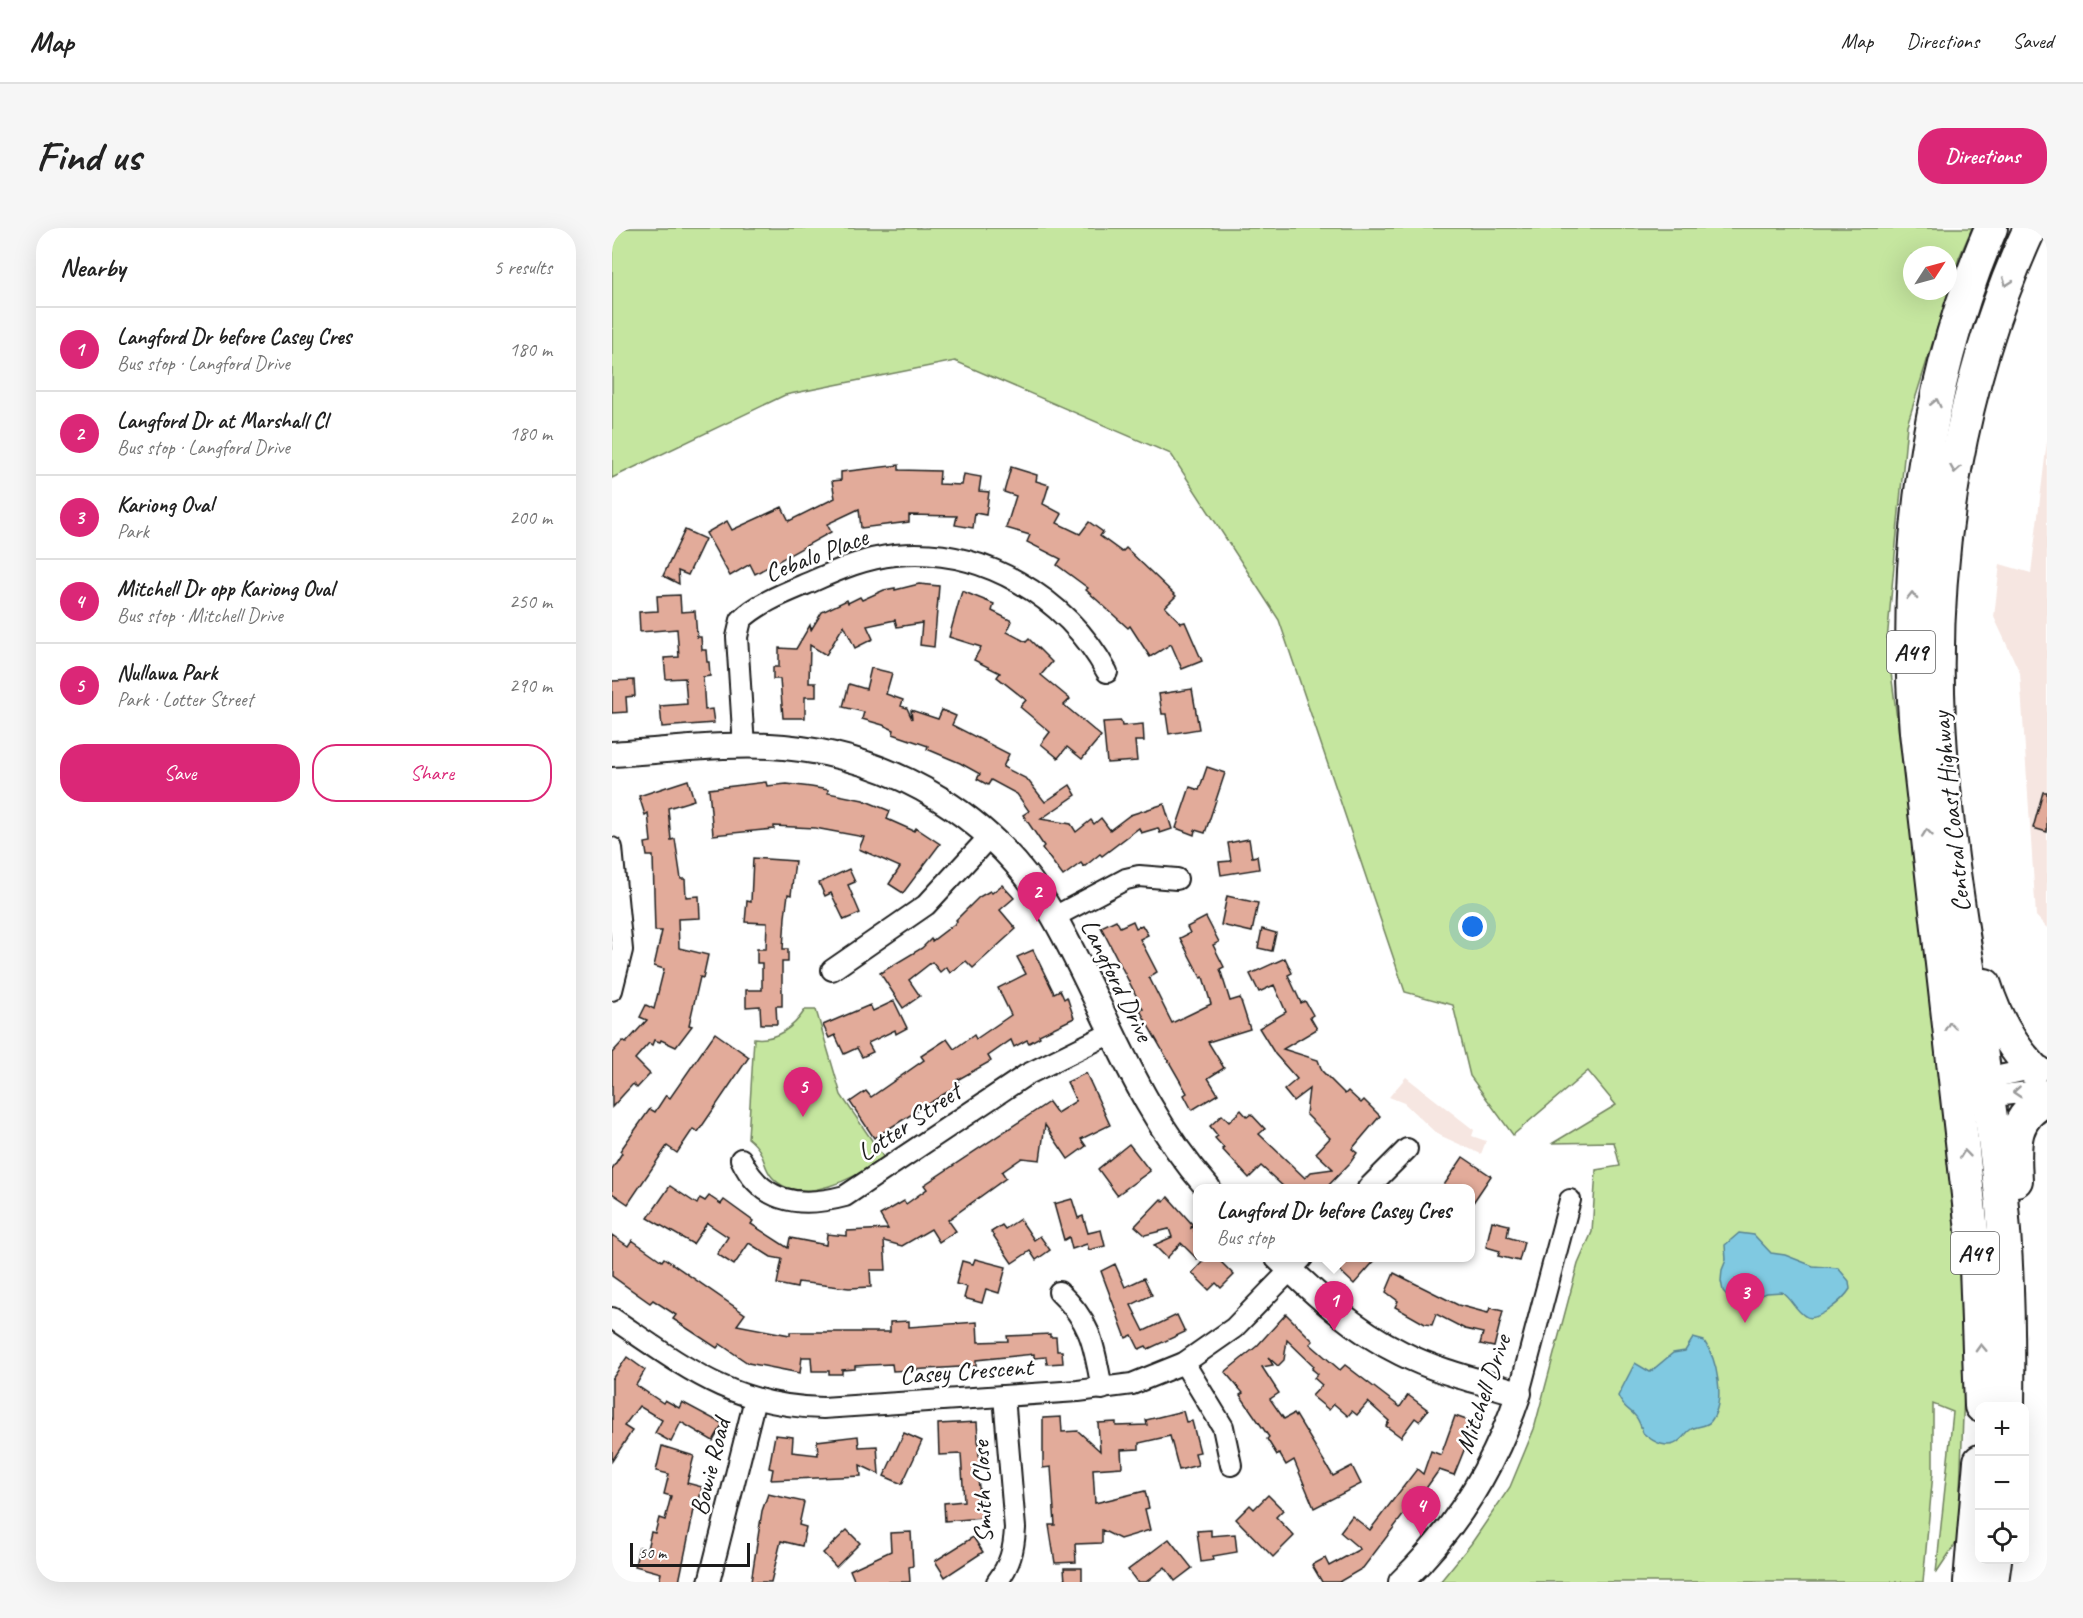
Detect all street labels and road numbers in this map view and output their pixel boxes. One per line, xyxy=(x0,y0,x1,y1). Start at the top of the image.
street label: Cebalo Place xyxy=(760,520,874,590)
road number: A49 xyxy=(1887,631,1935,673)
street label: Central Coast Highway xyxy=(1924,708,1978,914)
street label: Langford Drive xyxy=(1073,913,1162,1049)
street label: Lotter Street xyxy=(851,1073,970,1169)
road number: A49 xyxy=(1951,1232,1999,1274)
street label: Mitchell Drive xyxy=(1447,1328,1519,1458)
street label: Casey Crescent xyxy=(898,1350,1036,1392)
street label: Bowie Road xyxy=(682,1412,739,1519)
street label: Smith Close xyxy=(964,1439,1000,1544)

